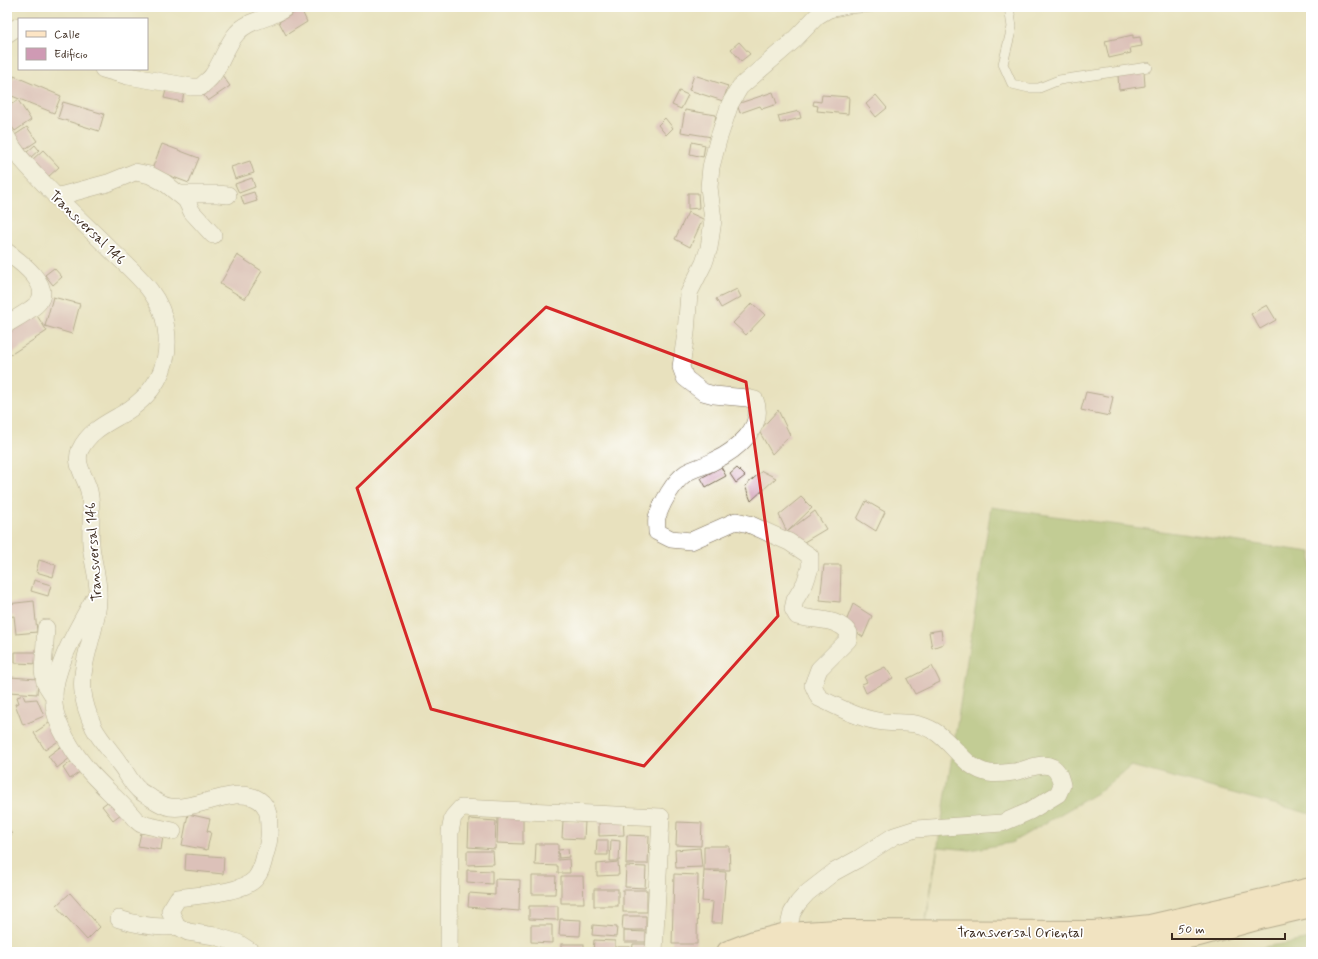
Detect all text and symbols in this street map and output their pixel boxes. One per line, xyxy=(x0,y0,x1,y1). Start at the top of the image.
legend xyxy=(18,18,148,70)
text: Calle xyxy=(54,27,80,43)
text: Edificio xyxy=(54,47,88,63)
street label: Transversal 146 xyxy=(45,187,129,269)
street label: Transversal 146 xyxy=(82,502,106,602)
scale bar xyxy=(1172,915,1285,941)
text: 50 m xyxy=(1178,922,1205,938)
street label: Transversal Oriental xyxy=(957,924,1083,942)

